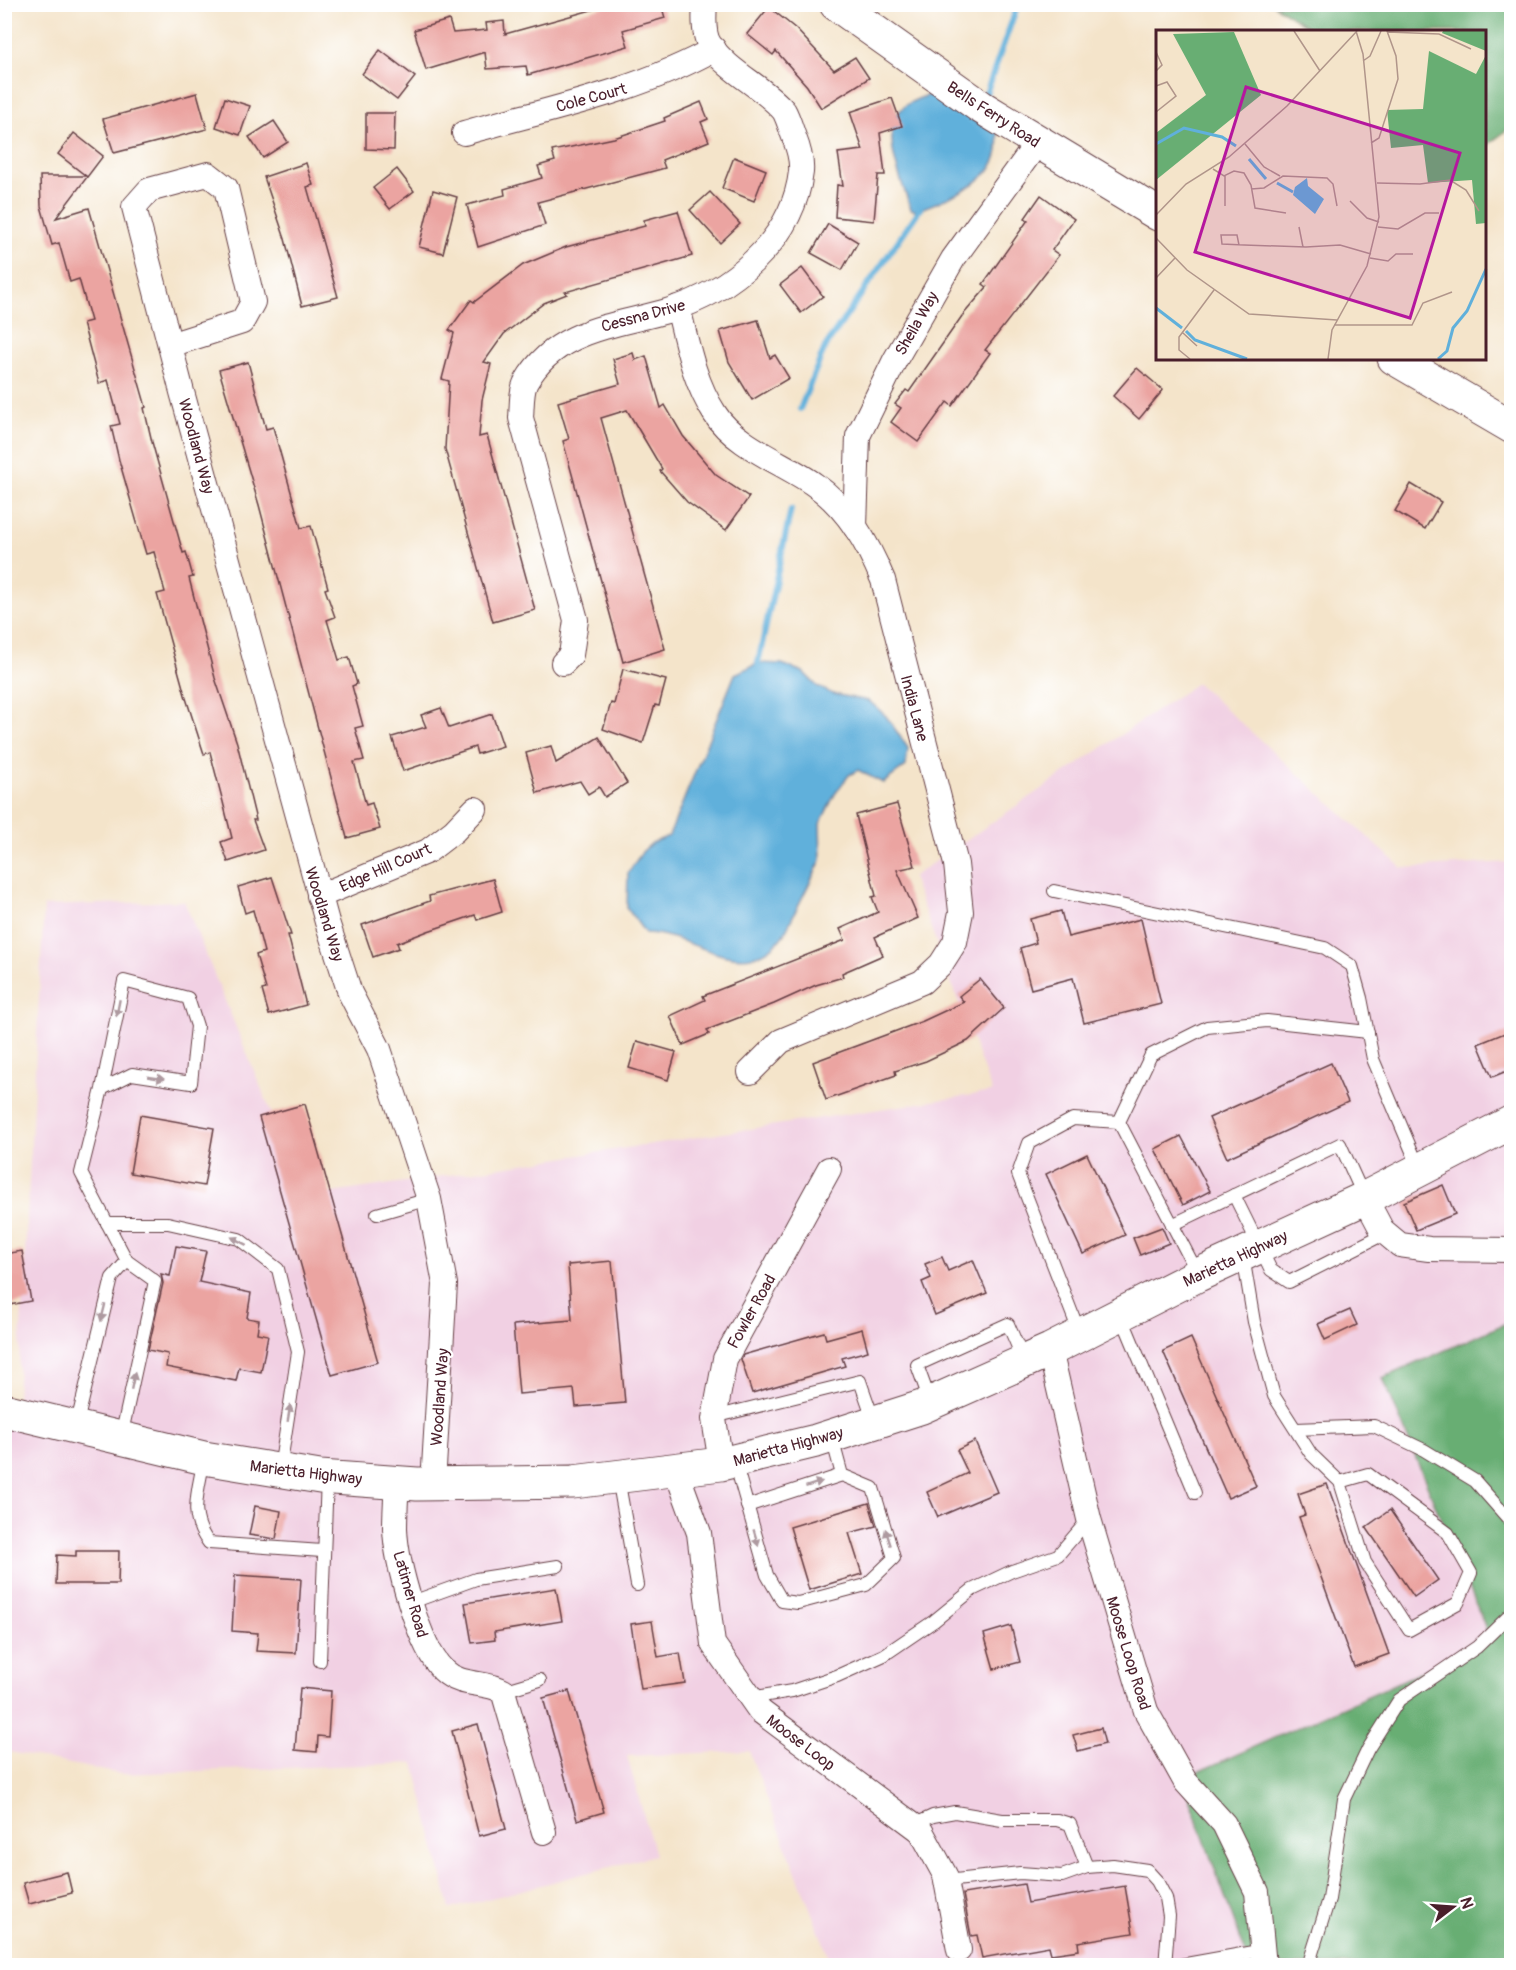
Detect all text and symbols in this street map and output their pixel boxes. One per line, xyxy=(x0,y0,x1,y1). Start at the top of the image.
inset map xyxy=(1156,30,1486,360)
street label: Bells Ferry Road xyxy=(943,77,1044,152)
street label: Cole Court xyxy=(554,79,629,117)
street label: Sheila Way xyxy=(891,288,943,359)
street label: Cessna Drive xyxy=(599,295,688,337)
street label: Woodland Way xyxy=(174,396,218,496)
street label: India Lane xyxy=(896,673,933,744)
street label: Edge Hill Court xyxy=(336,839,435,897)
street label: Woodland Way xyxy=(300,865,348,964)
one-way arrow xyxy=(113,999,122,1018)
one-way arrow xyxy=(147,1073,166,1082)
street label: Marietta Highway xyxy=(1180,1226,1291,1292)
one-way arrow xyxy=(230,1237,248,1247)
street label: Fowler Road xyxy=(723,1271,781,1352)
one-way arrow xyxy=(98,1304,108,1322)
street label: Woodland Way xyxy=(427,1347,453,1447)
one-way arrow xyxy=(129,1372,139,1390)
one-way arrow xyxy=(284,1403,293,1422)
street label: Marietta Highway xyxy=(731,1423,846,1471)
street label: Marietta Highway xyxy=(249,1456,363,1490)
one-way arrow xyxy=(805,1478,823,1488)
one-way arrow xyxy=(883,1528,893,1546)
one-way arrow xyxy=(752,1529,761,1547)
street label: Latimer Road xyxy=(388,1549,432,1640)
street label: Moose Loop Road xyxy=(1101,1594,1155,1713)
street label: Moose Loop xyxy=(762,1710,839,1775)
north arrow xyxy=(1423,1877,1483,1937)
text: N xyxy=(1455,1895,1478,1911)

